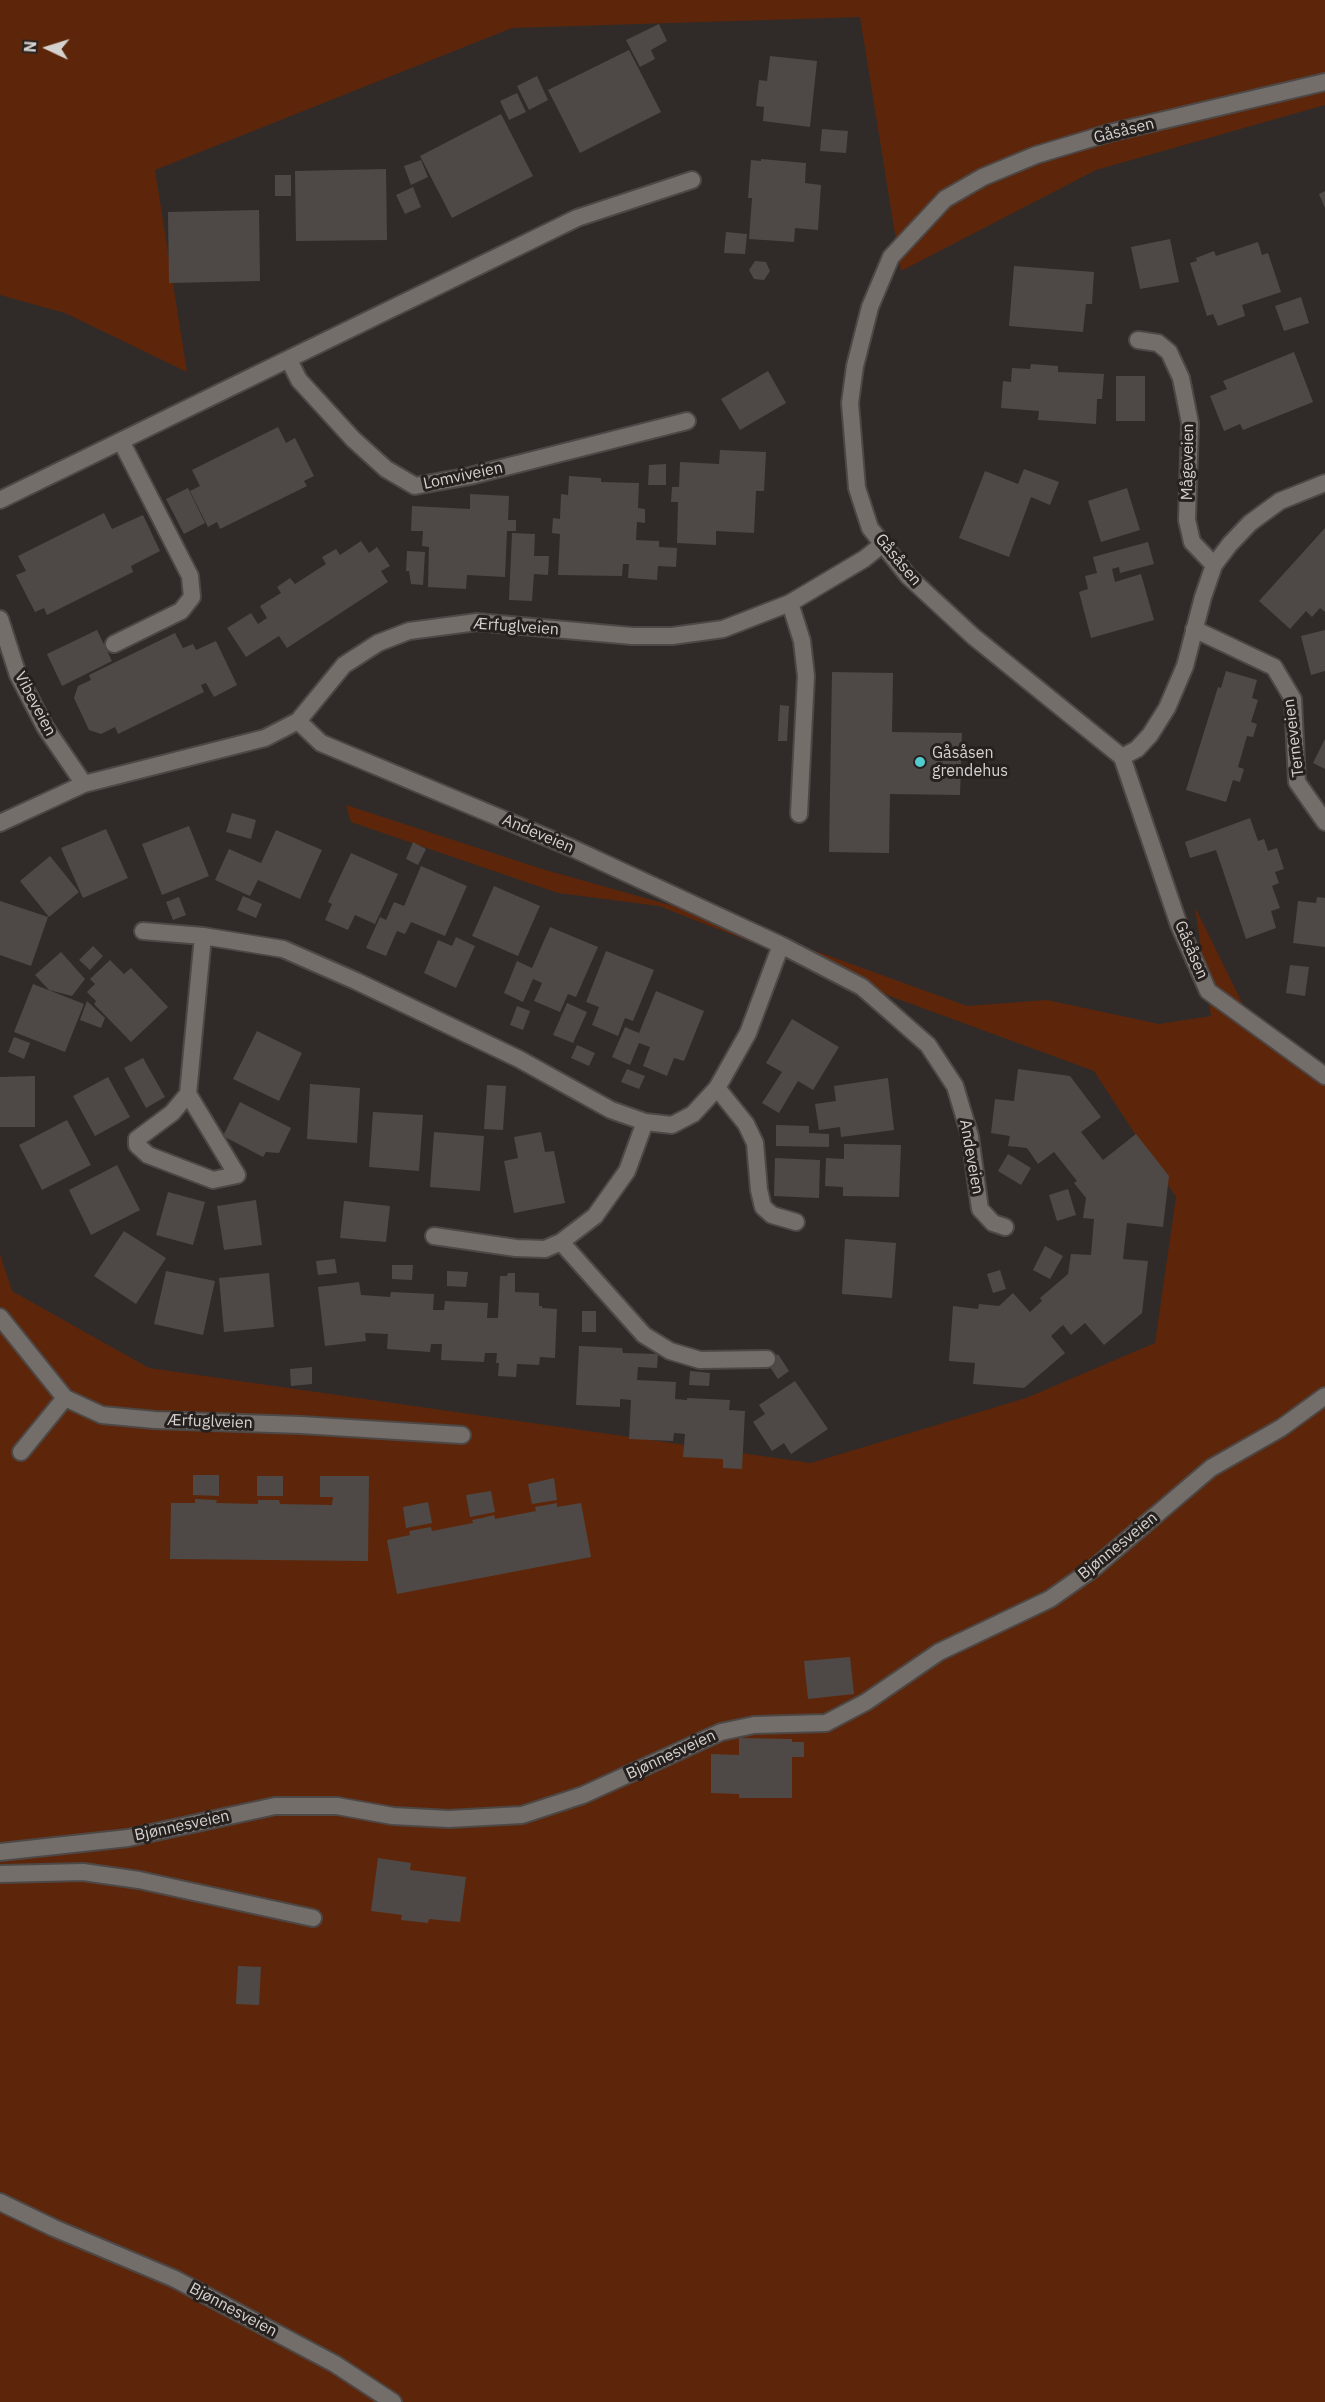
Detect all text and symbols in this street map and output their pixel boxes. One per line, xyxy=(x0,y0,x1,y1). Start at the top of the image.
north arrow xyxy=(18,18,78,78)
text: N xyxy=(20,40,40,53)
street label: Gåsåsen xyxy=(1092,114,1156,148)
street label: Mågeveien xyxy=(1178,423,1198,501)
street label: Lomviveien xyxy=(421,458,505,494)
street label: Gåsåsen xyxy=(871,530,925,590)
street label: Ærfuglveien xyxy=(473,614,559,640)
street label: Vibeveien xyxy=(10,669,60,739)
street label: Terneveien xyxy=(1280,698,1308,778)
place label: Gåsåsen grendehus xyxy=(932,743,1008,781)
marker: Gåsåsen grendehus xyxy=(913,755,927,769)
street label: Andeveien xyxy=(499,810,577,858)
street label: Gåsåsen xyxy=(1170,918,1212,982)
street label: Andeveien xyxy=(955,1118,987,1196)
street label: Ærfuglveien xyxy=(167,1411,253,1433)
street label: Bjønnesveien xyxy=(1074,1508,1162,1584)
street label: Bjønnesveien xyxy=(623,1726,719,1784)
street label: Bjønnesveien xyxy=(133,1807,231,1845)
street label: Bjønnesveien xyxy=(186,2279,280,2341)

